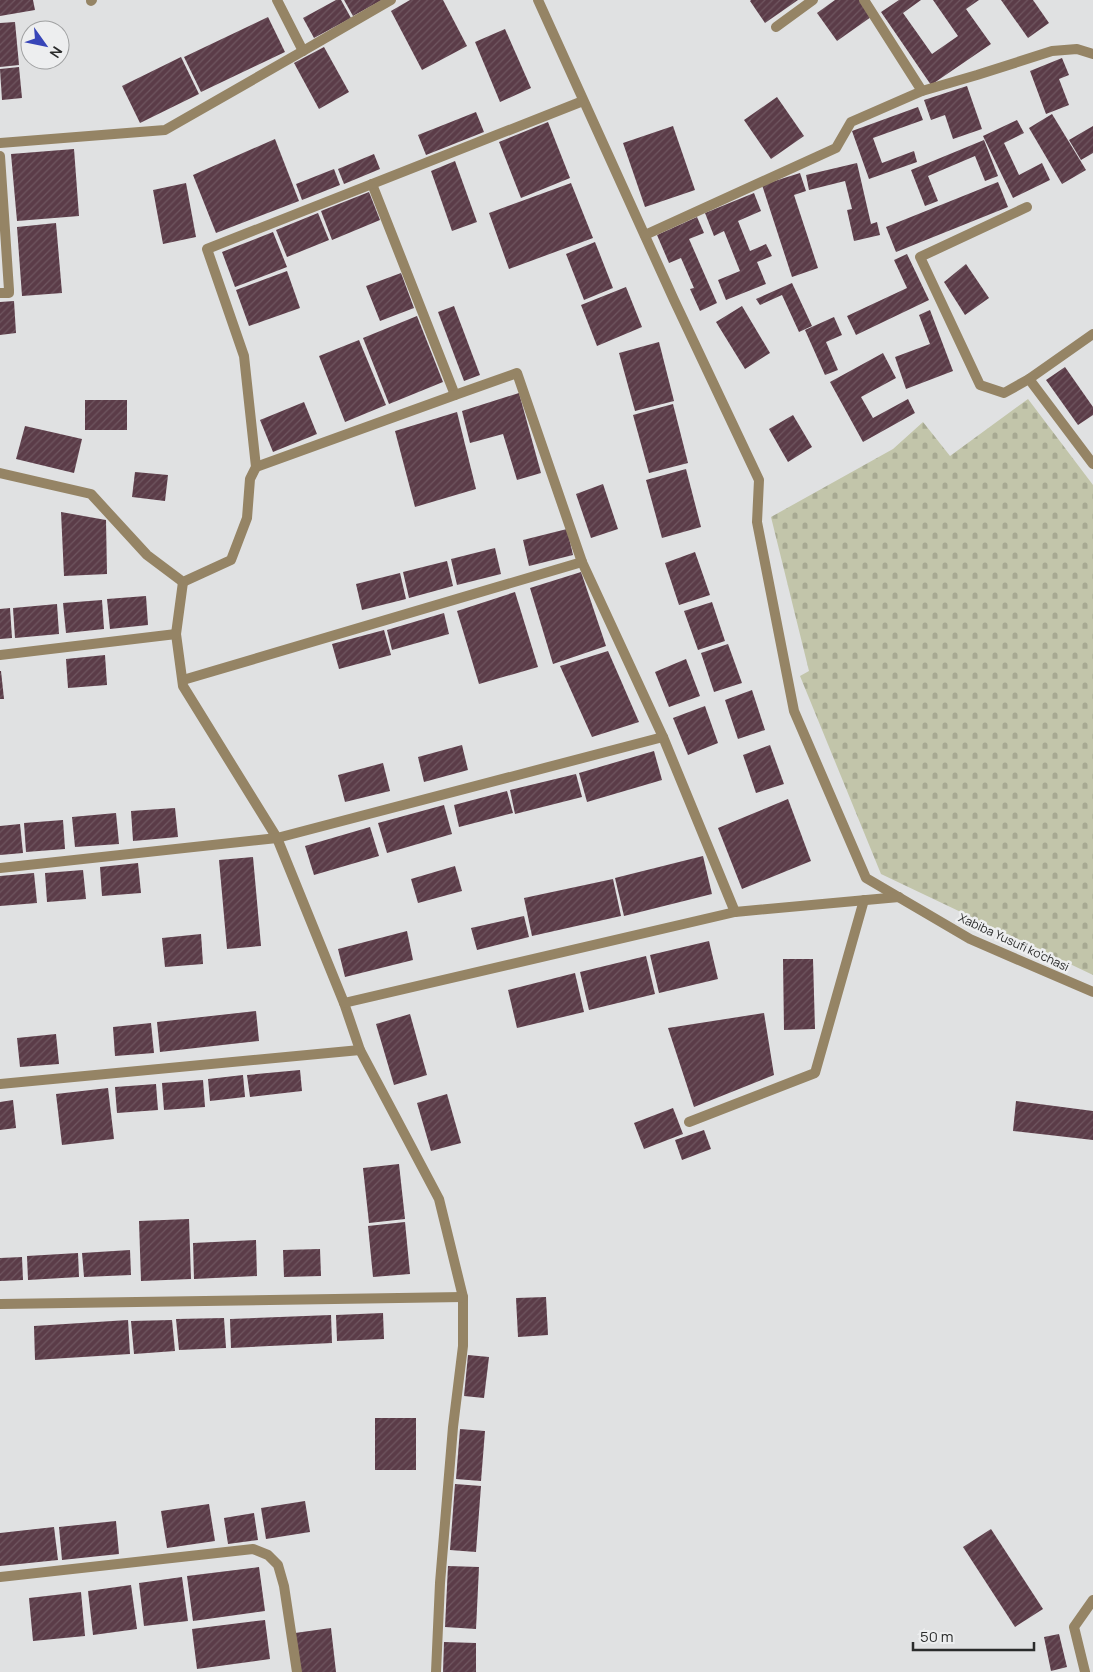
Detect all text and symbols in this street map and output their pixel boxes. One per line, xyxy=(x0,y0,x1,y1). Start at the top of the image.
north arrow xyxy=(20,20,70,70)
text: N xyxy=(46,43,67,62)
street label: Xabiba Yusufi ko'chasi xyxy=(956,909,1072,975)
scale bar xyxy=(913,1620,1034,1652)
text: 50 m xyxy=(920,1626,954,1647)

